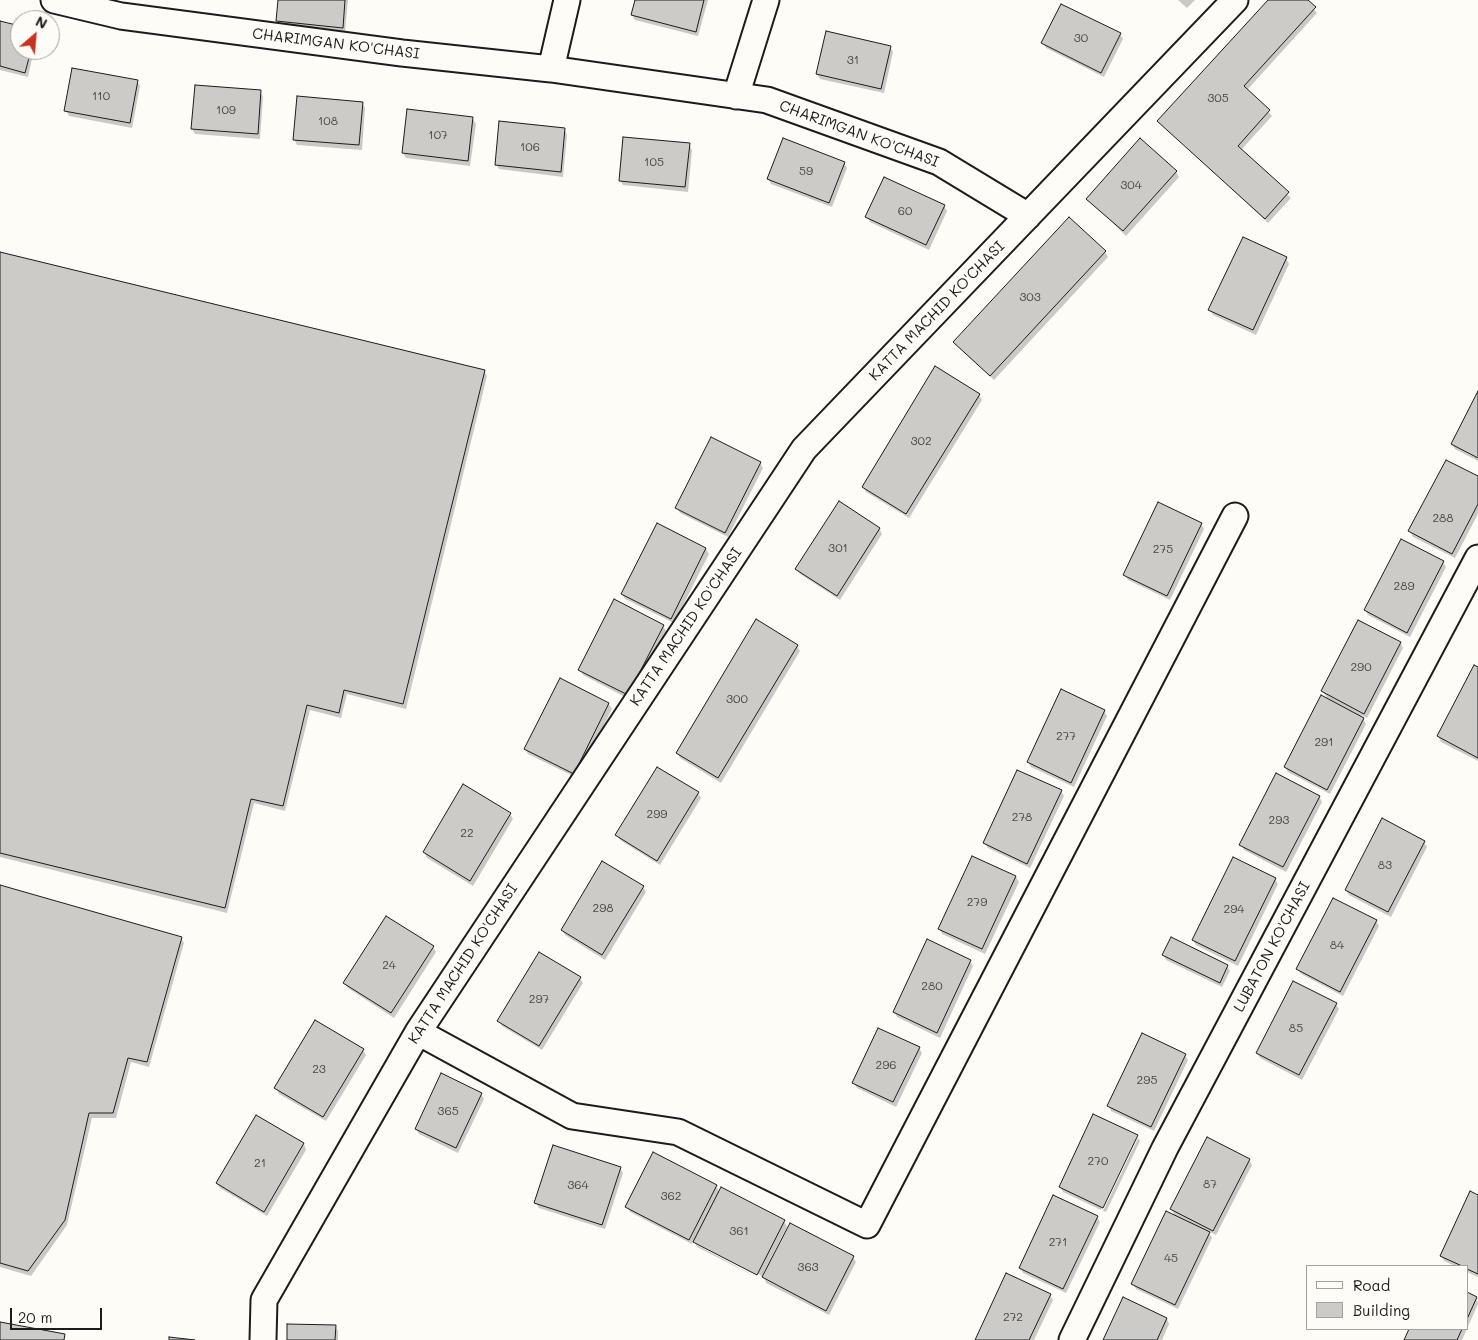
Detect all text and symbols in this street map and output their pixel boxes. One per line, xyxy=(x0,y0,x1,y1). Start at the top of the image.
north arrow xyxy=(10,10,60,60)
text: N xyxy=(33,11,51,33)
street label: CHARIMGAN KO'CHASI xyxy=(251,25,421,63)
house number: 30 xyxy=(1074,31,1088,45)
house number: 31 xyxy=(847,53,859,67)
house number: 110 xyxy=(92,89,110,103)
house number: 305 xyxy=(1207,91,1229,105)
street label: CHARIMGAN KO'CHASI xyxy=(777,97,941,171)
house number: 109 xyxy=(216,103,236,117)
house number: 108 xyxy=(318,114,338,128)
house number: 107 xyxy=(428,128,448,142)
house number: 106 xyxy=(520,140,540,154)
house number: 105 xyxy=(644,155,664,169)
house number: 59 xyxy=(799,164,813,178)
house number: 304 xyxy=(1120,178,1142,192)
house number: 60 xyxy=(898,204,912,218)
street label: KATTA MACHID KO'CHASI xyxy=(866,237,1008,385)
house number: 303 xyxy=(1019,290,1041,304)
house number: 302 xyxy=(910,434,932,448)
house number: 288 xyxy=(1432,511,1454,525)
house number: 301 xyxy=(828,541,848,555)
house number: 275 xyxy=(1153,542,1173,556)
street label: KATTA MACHID KO'CHASI xyxy=(626,544,746,710)
house number: 289 xyxy=(1393,579,1415,593)
house number: 290 xyxy=(1350,660,1372,674)
house number: 300 xyxy=(726,692,748,706)
house number: 277 xyxy=(1056,729,1076,743)
house number: 291 xyxy=(1314,735,1334,749)
house number: 299 xyxy=(647,807,667,821)
house number: 278 xyxy=(1012,810,1032,824)
house number: 293 xyxy=(1269,813,1289,827)
house number: 22 xyxy=(460,826,474,840)
house number: 83 xyxy=(1378,858,1392,872)
street label: LUBATON KO'CHASI xyxy=(1230,879,1314,1015)
street label: KATTA MACHID KO'CHASI xyxy=(405,881,521,1047)
house number: 279 xyxy=(967,895,987,909)
house number: 298 xyxy=(592,901,614,915)
house number: 294 xyxy=(1224,902,1244,916)
house number: 84 xyxy=(1330,938,1344,952)
house number: 24 xyxy=(382,958,396,972)
house number: 280 xyxy=(921,979,943,993)
house number: 297 xyxy=(529,992,549,1006)
house number: 85 xyxy=(1289,1021,1303,1035)
house number: 296 xyxy=(875,1058,897,1072)
house number: 23 xyxy=(312,1062,326,1076)
house number: 295 xyxy=(1137,1073,1157,1087)
house number: 365 xyxy=(437,1104,459,1118)
house number: 270 xyxy=(1088,1154,1108,1168)
house number: 21 xyxy=(254,1156,266,1170)
house number: 87 xyxy=(1203,1177,1217,1191)
house number: 364 xyxy=(567,1178,589,1192)
house number: 362 xyxy=(661,1189,681,1203)
house number: 361 xyxy=(729,1224,749,1238)
house number: 271 xyxy=(1049,1235,1067,1249)
house number: 45 xyxy=(1164,1251,1178,1265)
house number: 363 xyxy=(797,1260,819,1274)
legend xyxy=(1306,1265,1468,1330)
text: Road xyxy=(1353,1275,1390,1295)
scale bar xyxy=(12,1298,105,1330)
text: Building xyxy=(1353,1300,1410,1320)
text: 20 m xyxy=(18,1307,52,1327)
house number: 272 xyxy=(1003,1310,1023,1324)

